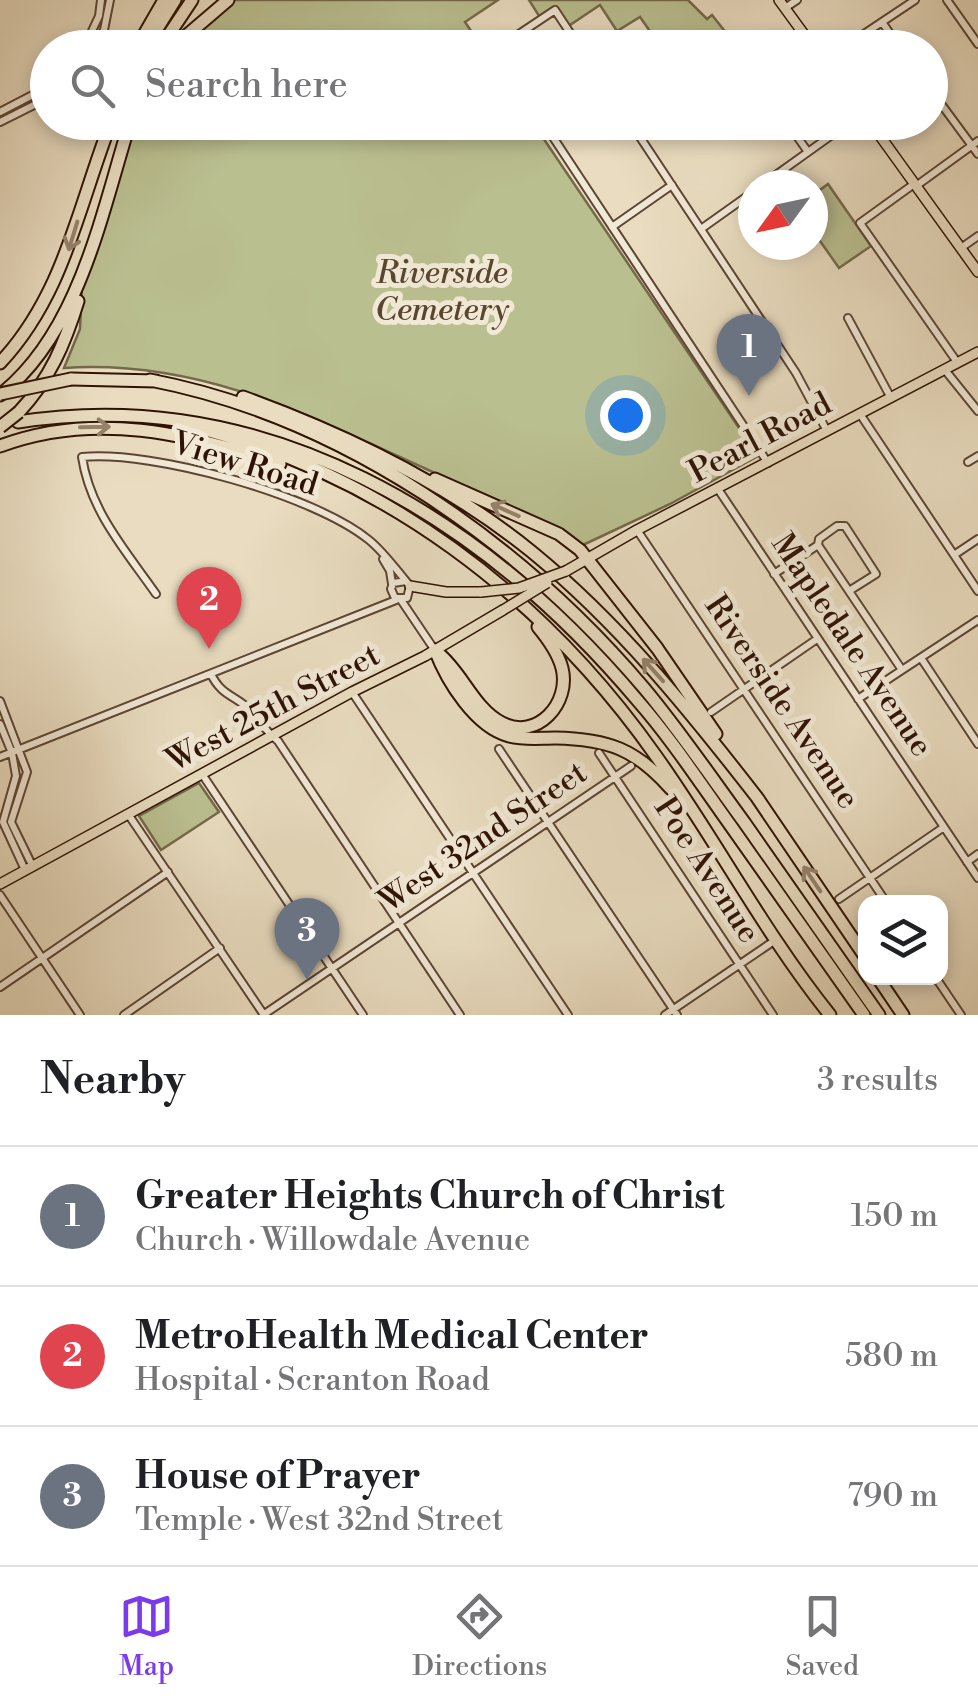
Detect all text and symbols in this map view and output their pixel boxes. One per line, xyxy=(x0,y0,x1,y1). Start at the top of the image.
search box xyxy=(30,30,948,140)
icon: search xyxy=(65,58,120,113)
text: Search here xyxy=(145,62,348,109)
north arrow xyxy=(738,170,828,260)
one-way arrow xyxy=(62,220,80,252)
park label: Riverside Cemetery xyxy=(375,253,510,330)
pin: 1 xyxy=(716,314,782,396)
street label: Pearl Road xyxy=(682,384,838,492)
your location xyxy=(600,390,651,441)
one-way arrow xyxy=(78,418,111,436)
street label: View Road xyxy=(166,423,323,505)
one-way arrow xyxy=(490,500,521,518)
street label: Mapledale Avenue xyxy=(763,526,941,764)
pin: 2 xyxy=(176,566,242,649)
street label: Riverside Avenue xyxy=(696,588,868,816)
street label: West 25th Street xyxy=(159,635,386,781)
one-way arrow xyxy=(641,658,664,683)
street label: West 32nd Street xyxy=(371,753,594,922)
street label: Poe Avenue xyxy=(645,790,769,950)
one-way arrow xyxy=(802,865,823,893)
map controls xyxy=(858,895,948,985)
button: layers xyxy=(858,895,948,985)
pin: 3 xyxy=(274,898,340,980)
text: Nearby xyxy=(40,1054,185,1107)
text: 3 results xyxy=(817,1060,938,1100)
text: Greater Heights Church of Christ xyxy=(135,1173,725,1220)
text: 1 xyxy=(65,1196,80,1236)
text: 150 m xyxy=(851,1196,938,1236)
text: Church · Willowdale Avenue xyxy=(135,1220,530,1260)
text: MetroHealth Medical Center xyxy=(135,1313,649,1360)
text: 2 xyxy=(62,1336,83,1376)
text: 580 m xyxy=(845,1336,938,1376)
text: Hospital · Scranton Road xyxy=(135,1360,490,1400)
text: House of Prayer xyxy=(135,1453,421,1500)
text: 3 xyxy=(63,1476,82,1516)
text: 790 m xyxy=(847,1476,938,1516)
text: Temple · West 32nd Street xyxy=(135,1500,503,1540)
tab: Map xyxy=(119,1589,174,1684)
tab: Directions xyxy=(412,1589,547,1684)
tab: Saved xyxy=(785,1589,859,1684)

